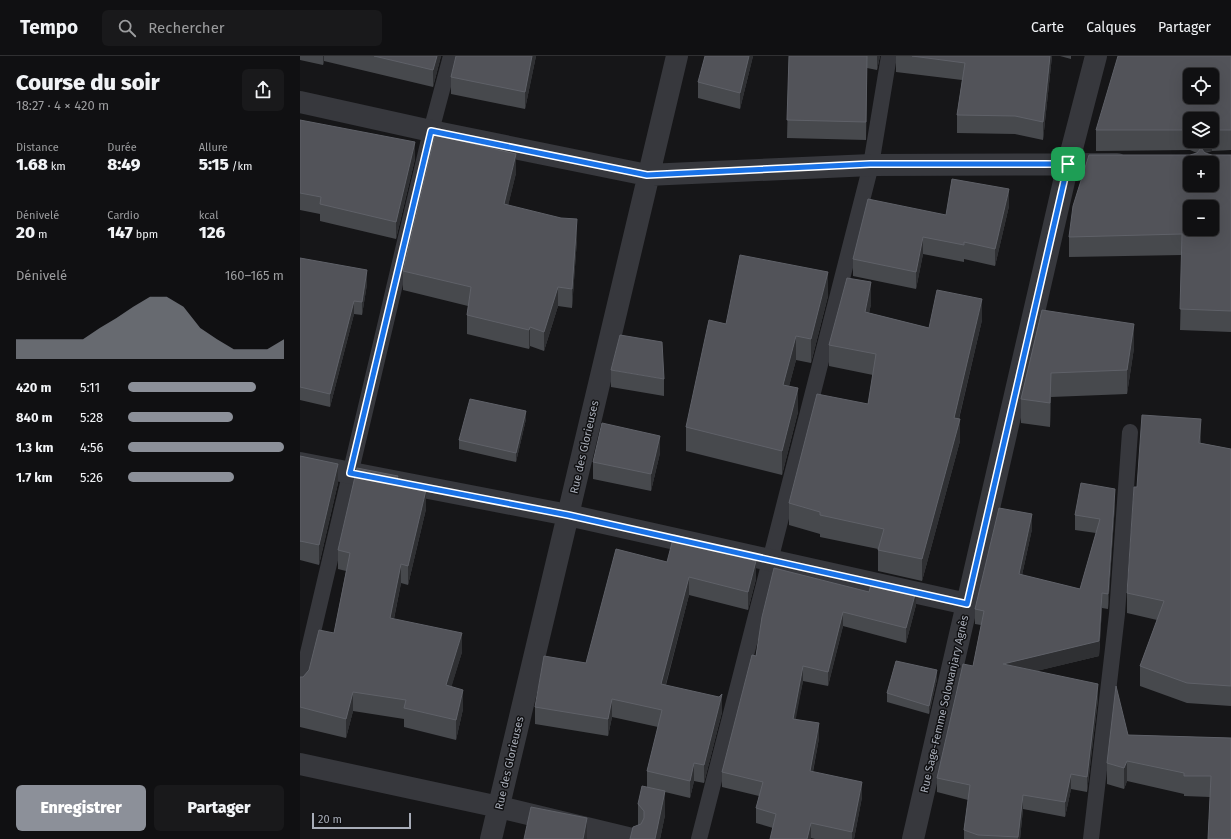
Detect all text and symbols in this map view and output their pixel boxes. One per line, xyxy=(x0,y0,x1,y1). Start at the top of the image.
search box xyxy=(102,10,382,46)
text: Tempo xyxy=(20,16,78,39)
icon: search xyxy=(116,17,138,39)
text: Rechercher xyxy=(148,19,225,37)
text: Carte xyxy=(1031,19,1064,36)
text: Calques xyxy=(1086,19,1136,36)
text: Partager xyxy=(1158,19,1211,36)
map controls xyxy=(1183,68,1219,236)
button: locate xyxy=(1183,68,1219,104)
text: Course du soir xyxy=(16,69,160,96)
button: share xyxy=(242,69,284,111)
text: 18:27 · 4 × 420 m xyxy=(16,98,109,113)
button: layers xyxy=(1183,112,1219,148)
text: Distance xyxy=(16,141,59,154)
text: Durée xyxy=(107,141,137,154)
text: Allure xyxy=(199,141,228,154)
pin xyxy=(1051,147,1085,181)
icon: arrive xyxy=(1057,153,1079,175)
text: 1.68 xyxy=(16,154,48,175)
text: 8:49 xyxy=(107,154,141,175)
text: 5:15 xyxy=(199,154,229,175)
button: + xyxy=(1183,156,1219,192)
text: km xyxy=(48,160,66,173)
text: /km xyxy=(229,160,253,173)
button: − xyxy=(1183,200,1219,236)
text: Dénivelé xyxy=(16,209,59,222)
text: Cardio xyxy=(107,209,139,222)
text: kcal xyxy=(199,209,218,222)
text: 20 xyxy=(16,222,35,243)
text: 147 xyxy=(107,222,133,243)
text: 126 xyxy=(199,222,225,243)
text: m xyxy=(35,228,47,241)
text: bpm xyxy=(133,228,158,241)
text: Dénivelé xyxy=(16,268,67,283)
text: 160–165 m xyxy=(225,268,284,283)
text: 420 m xyxy=(16,380,51,395)
text: 5:11 xyxy=(80,380,100,395)
street label: Rue des Glorieuses xyxy=(567,399,602,495)
text: 840 m xyxy=(16,410,53,425)
text: 5:28 xyxy=(80,410,103,425)
text: 1.3 km xyxy=(16,440,53,455)
text: 4:56 xyxy=(80,440,104,455)
text: 1.7 km xyxy=(16,470,52,485)
text: 5:26 xyxy=(80,470,103,485)
street label: Rue Sage-Femme Solowanjary Agnès xyxy=(918,614,971,794)
street label: Rue des Glorieuses xyxy=(492,715,527,811)
button: Enregistrer xyxy=(16,785,146,831)
button: Partager xyxy=(154,785,284,831)
scale bar xyxy=(312,811,411,830)
text: 20 m xyxy=(318,813,342,826)

